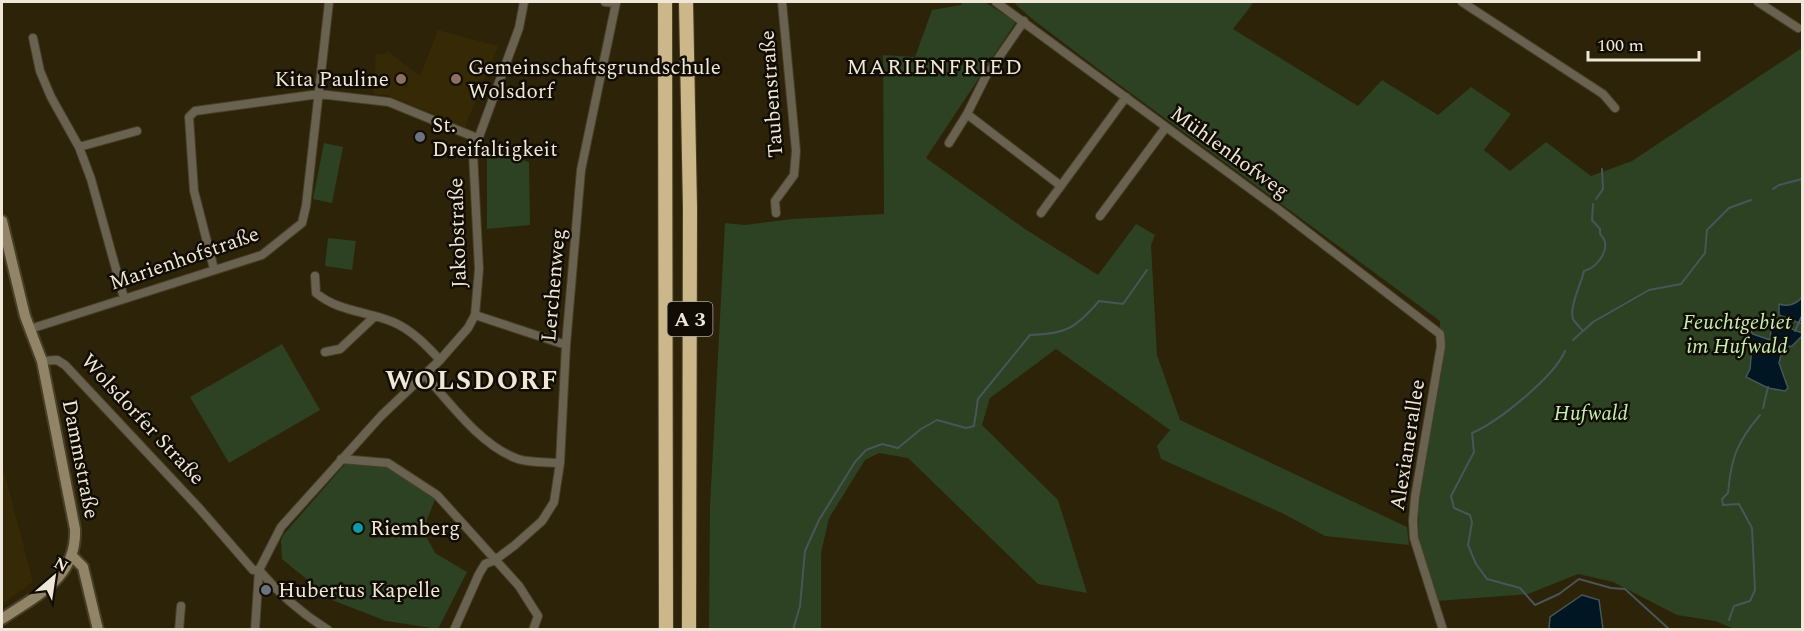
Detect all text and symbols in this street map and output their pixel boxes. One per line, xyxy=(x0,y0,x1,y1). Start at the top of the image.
scale bar xyxy=(1588,24,1699,62)
street label: Taubenstraße xyxy=(752,29,792,159)
text: 100 m xyxy=(1597,32,1644,59)
district label: MARIENFRIED xyxy=(847,51,1023,84)
place label: Gemeinschaftsgrundschule Wolsdorf xyxy=(468,52,721,108)
place label: Kita Pauline xyxy=(274,64,389,96)
marker: Kita Pauline xyxy=(394,72,408,86)
marker: Gemeinschaftsgrundschule Wolsdorf xyxy=(449,72,463,86)
street label: Mühlenhofweg xyxy=(1163,98,1296,207)
place label: St. Dreifaltigkeit xyxy=(432,110,558,166)
marker: St. Dreifaltigkeit xyxy=(413,130,427,144)
street label: Jakobstraße xyxy=(440,177,476,289)
street label: Marienhofstraße xyxy=(105,218,264,300)
street label: Lerchenweg xyxy=(533,227,575,343)
road number: A 3 xyxy=(668,302,712,336)
park label: Feuchtgebiet im Hufwald xyxy=(1683,307,1792,363)
street label: Wolsdorfer Straße xyxy=(73,347,212,493)
district label: WOLSDORF xyxy=(385,360,559,402)
street label: Alexianerallee xyxy=(1382,377,1434,513)
street label: Dammstraße xyxy=(53,397,107,522)
park label: Hufwald xyxy=(1554,398,1628,430)
place label: Riemberg xyxy=(370,513,460,545)
marker: Riemberg xyxy=(351,521,365,535)
north arrow xyxy=(24,547,84,607)
text: N xyxy=(49,551,72,578)
place label: Hubertus Kapelle xyxy=(278,575,440,607)
marker: Hubertus Kapelle xyxy=(259,583,273,597)

